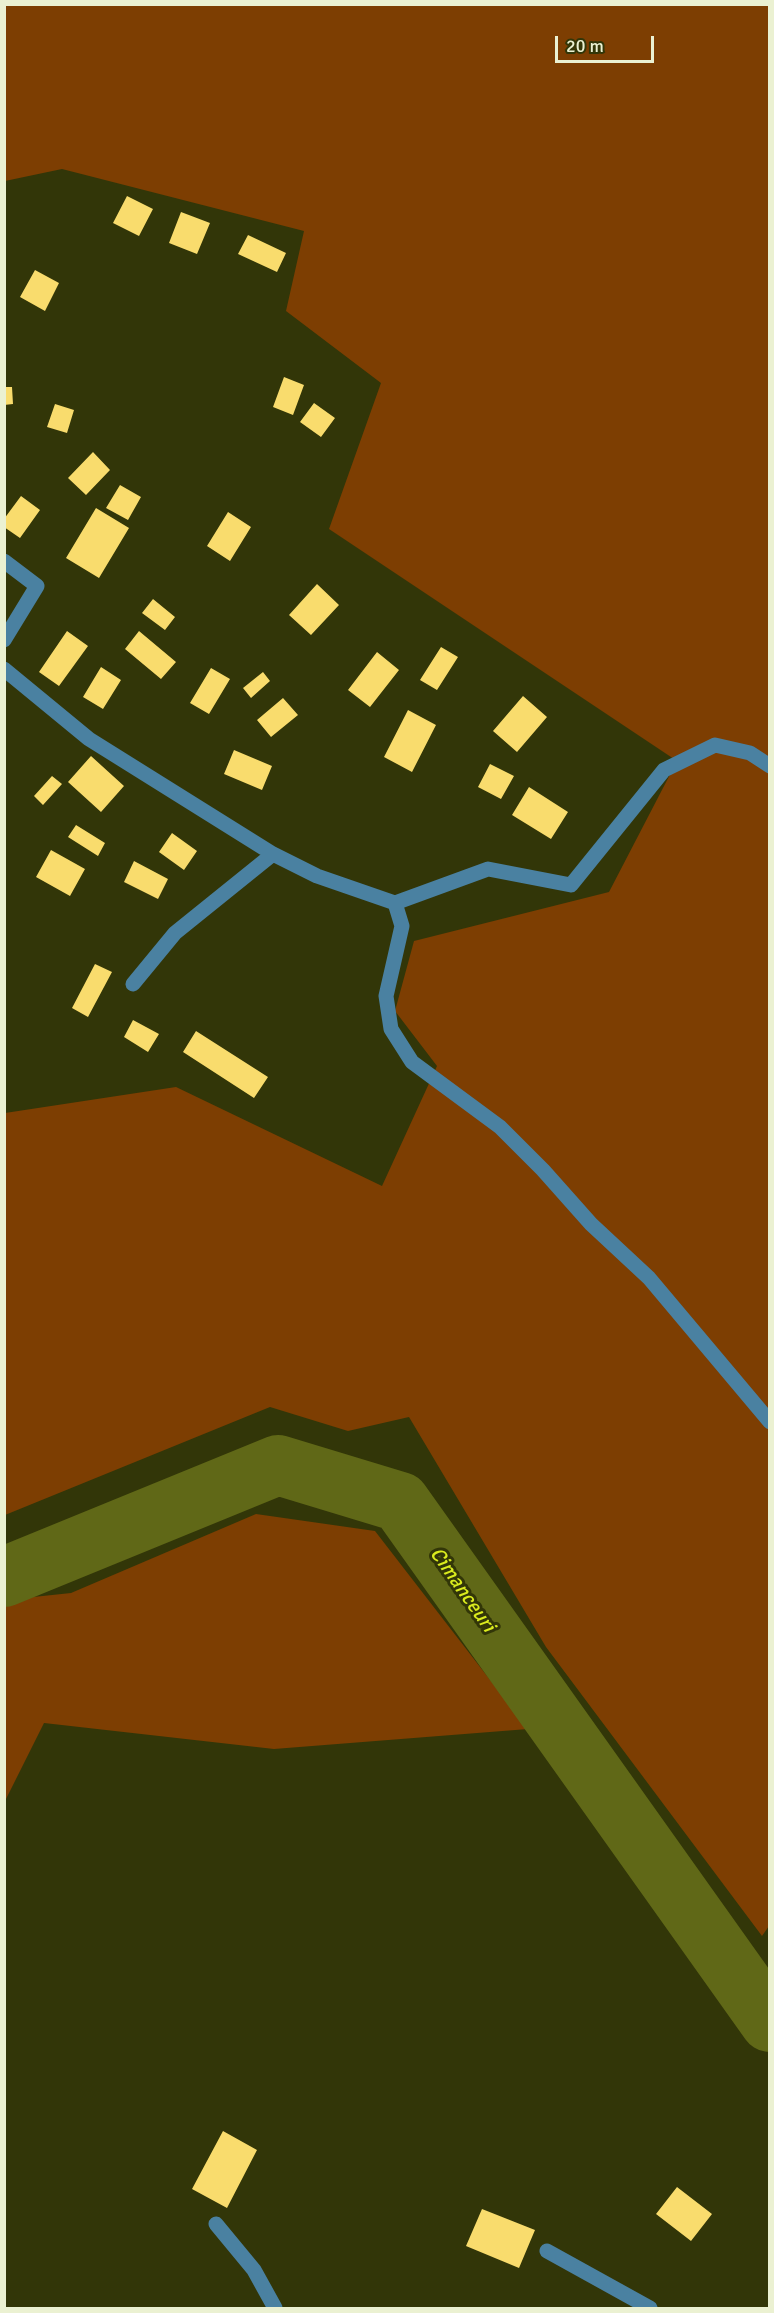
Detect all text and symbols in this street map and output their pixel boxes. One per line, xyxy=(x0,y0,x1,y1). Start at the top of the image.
scale bar xyxy=(558,24,657,62)
text: 20 m xyxy=(566,35,604,57)
water label: Cimanceuri xyxy=(424,1543,500,1637)

